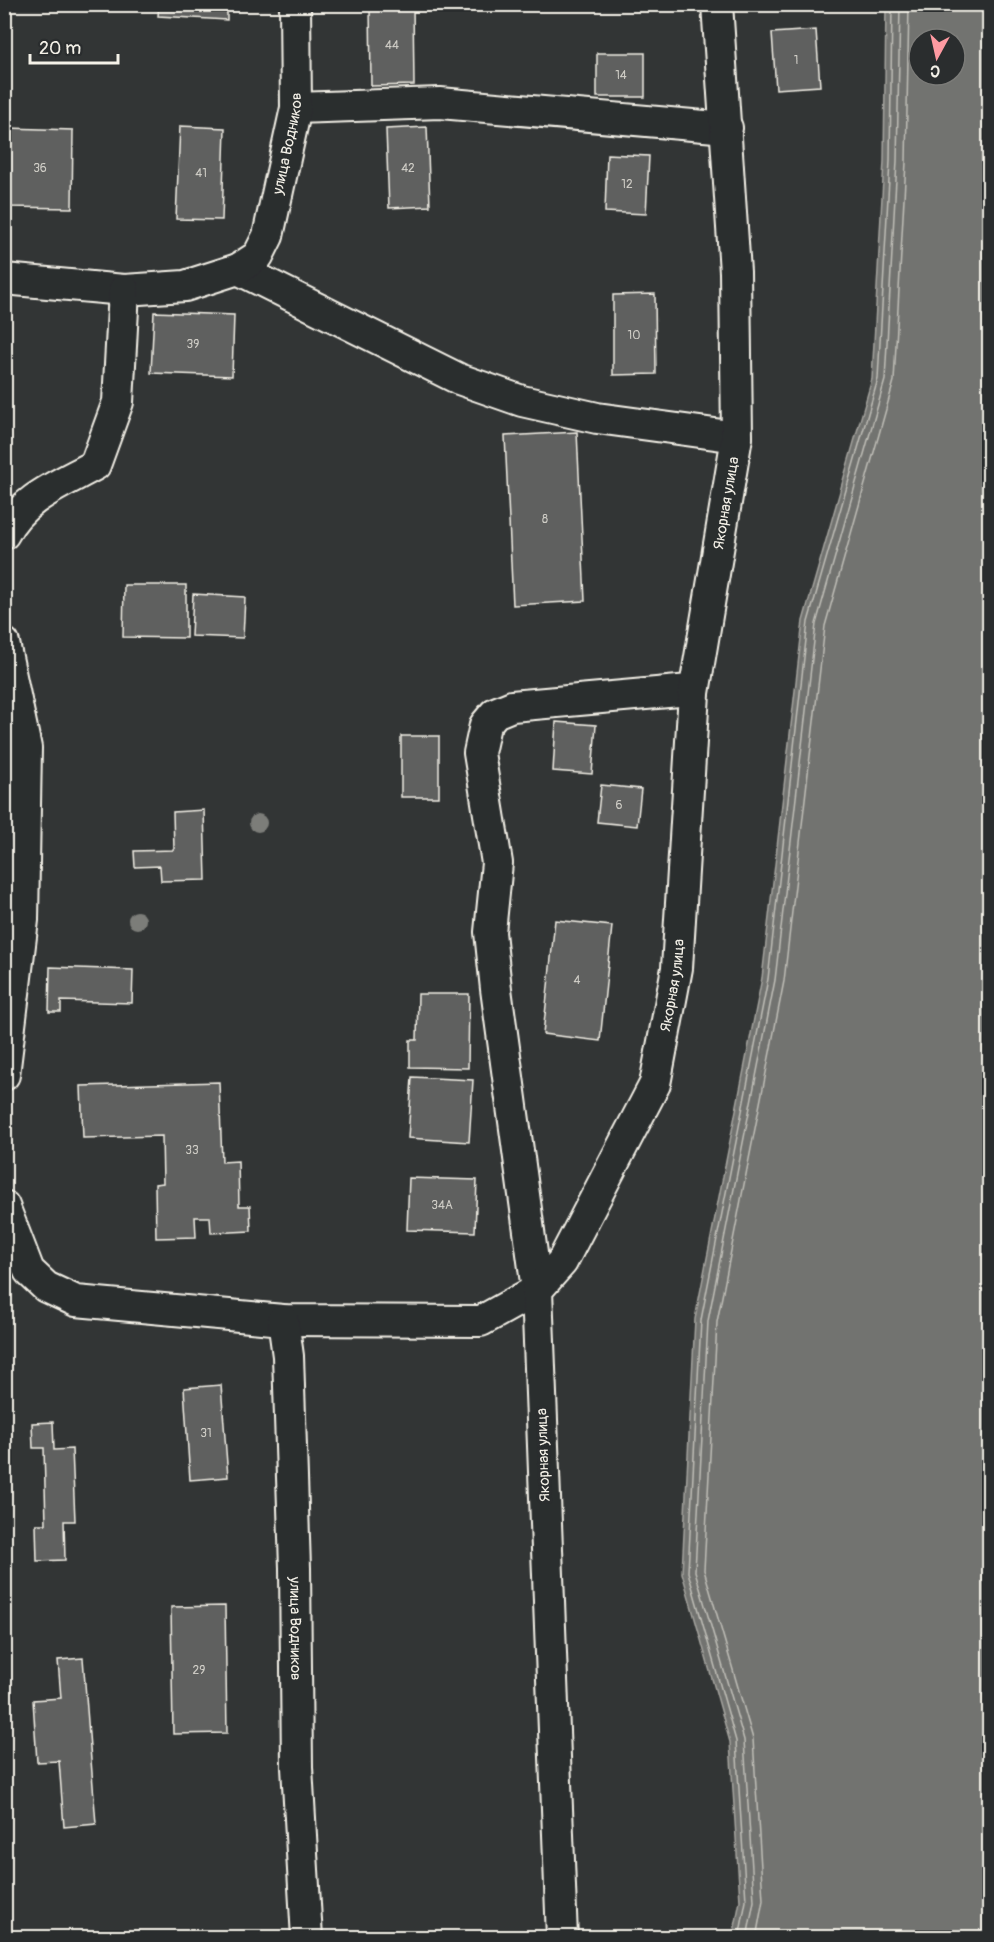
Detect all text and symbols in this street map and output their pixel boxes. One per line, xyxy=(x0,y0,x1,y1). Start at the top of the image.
scale bar xyxy=(30,27,118,65)
north arrow xyxy=(907,27,967,87)
text: 20 m xyxy=(39,37,81,60)
house number: 44 xyxy=(385,38,399,53)
house number: 1 xyxy=(794,53,798,68)
text: С xyxy=(929,60,941,81)
house number: 14 xyxy=(615,68,627,83)
street label: улица Водников xyxy=(268,93,306,197)
house number: 36 xyxy=(33,161,47,176)
house number: 42 xyxy=(401,161,415,176)
house number: 41 xyxy=(195,166,207,181)
house number: 12 xyxy=(621,177,633,192)
house number: 10 xyxy=(628,328,640,343)
house number: 39 xyxy=(187,337,199,352)
street label: Якорная улица xyxy=(709,455,744,551)
house number: 8 xyxy=(542,512,548,527)
house number: 6 xyxy=(616,798,623,813)
street label: Якорная улица xyxy=(656,939,689,1034)
house number: 4 xyxy=(574,973,581,988)
house number: 33 xyxy=(185,1143,199,1158)
house number: 34А xyxy=(431,1198,453,1213)
street label: Якорная улица xyxy=(532,1408,555,1502)
house number: 31 xyxy=(200,1426,212,1441)
street label: улица Водников xyxy=(285,1576,305,1680)
house number: 29 xyxy=(193,1663,205,1678)

